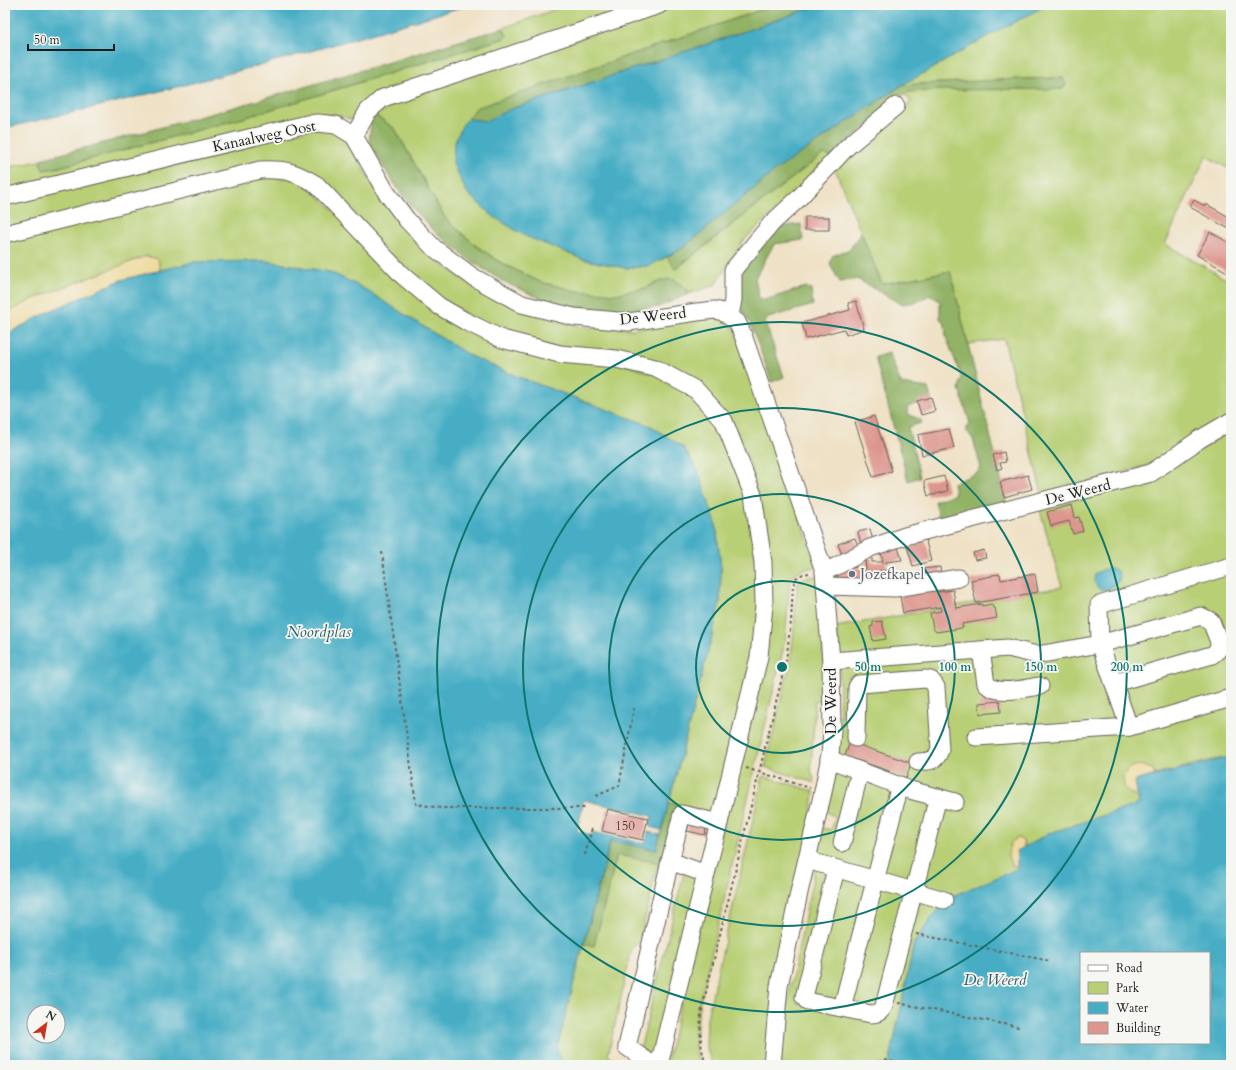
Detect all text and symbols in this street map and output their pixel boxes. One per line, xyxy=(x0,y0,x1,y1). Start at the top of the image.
scale bar xyxy=(28,26,114,52)
text: 50 m xyxy=(34,32,61,48)
street label: Kanaalweg Oost xyxy=(211,115,318,157)
street label: De Weerd xyxy=(619,303,687,329)
street label: De Weerd xyxy=(1043,474,1113,510)
place label: Jozefkapel xyxy=(858,564,925,584)
marker: Jozefkapel xyxy=(847,569,857,579)
water label: Noordplas xyxy=(287,621,352,643)
text: 50 m xyxy=(855,659,882,675)
text: 100 m xyxy=(939,659,972,675)
text: 150 m xyxy=(1025,659,1058,675)
text: 200 m xyxy=(1111,659,1144,675)
centre of rings xyxy=(775,660,789,674)
street label: De Weerd xyxy=(821,668,841,734)
house number: 150 xyxy=(615,817,635,835)
legend xyxy=(1080,952,1210,1044)
text: Road xyxy=(1116,960,1143,976)
water label: De Weerd xyxy=(964,969,1028,991)
text: Park xyxy=(1116,980,1140,996)
text: Water xyxy=(1115,1000,1149,1016)
north arrow xyxy=(26,1004,66,1044)
text: N xyxy=(43,1007,59,1025)
text: Building xyxy=(1116,1020,1161,1036)

